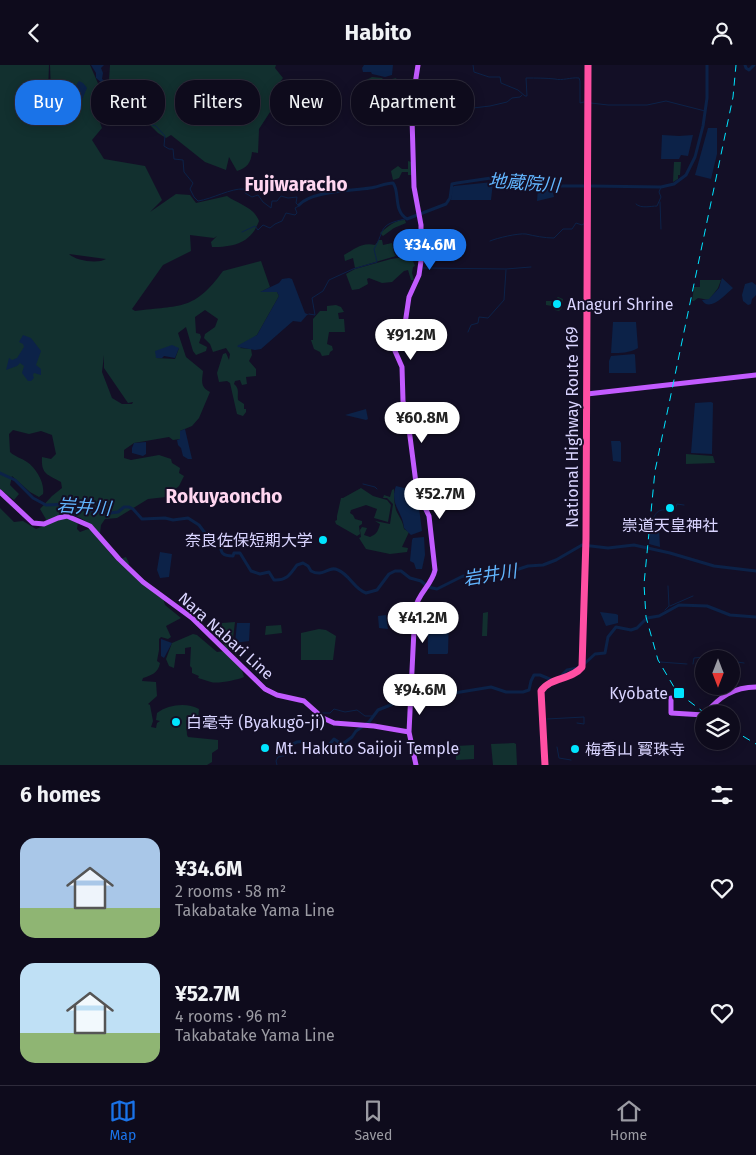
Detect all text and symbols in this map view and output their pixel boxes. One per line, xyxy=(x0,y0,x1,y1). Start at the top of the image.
icon: back xyxy=(20,19,48,47)
text: Habito xyxy=(345,19,412,46)
icon: person xyxy=(708,19,736,47)
chip: Buy xyxy=(15,80,81,125)
chip: Rent xyxy=(91,80,165,125)
chip: Filters xyxy=(175,80,260,125)
chip: New xyxy=(270,80,341,125)
chip: Apartment xyxy=(351,80,474,125)
water label: 地蔵院川 xyxy=(487,170,563,197)
district label: Fujiwaracho xyxy=(244,173,348,196)
pin: ¥34.6M xyxy=(389,229,471,271)
text: ¥34.6M xyxy=(404,235,456,254)
place label: Anaguri Shrine xyxy=(567,295,673,314)
marker: Anaguri Shrine xyxy=(551,298,563,310)
pin: ¥91.2M xyxy=(370,319,452,361)
text: ¥91.2M xyxy=(386,325,436,344)
street label: National Highway Route 169 xyxy=(563,326,582,528)
pin: ¥60.8M xyxy=(381,401,463,444)
text: ¥60.8M xyxy=(396,408,448,427)
pin: ¥52.7M xyxy=(399,477,481,520)
text: ¥52.7M xyxy=(415,484,465,503)
district label: Rokuyaoncho xyxy=(166,485,282,508)
water label: 岩井川 xyxy=(56,494,114,520)
marker: 崇道天皇神社 xyxy=(664,502,676,514)
place label: 崇道天皇神社 xyxy=(622,516,718,535)
place label: 奈良佐保短期大学 xyxy=(185,531,313,550)
marker: 奈良佐保短期大学 xyxy=(317,534,329,546)
water label: 岩井川 xyxy=(462,560,520,590)
street label: Nara Nabari Line xyxy=(175,588,277,684)
pin: ¥41.2M xyxy=(382,601,464,644)
text: ¥41.2M xyxy=(399,608,447,627)
north arrow xyxy=(695,650,740,695)
map controls xyxy=(695,650,740,750)
pin: ¥94.6M xyxy=(379,673,461,716)
text: ¥94.6M xyxy=(394,680,446,699)
place label: Kyōbate xyxy=(609,684,668,703)
marker: Kyōbate xyxy=(672,686,686,700)
button: layers xyxy=(695,705,740,750)
place label: 白毫寺 (Byakugō-ji) xyxy=(186,713,325,732)
marker: 白毫寺 (Byakugō-ji) xyxy=(170,716,182,728)
place label: Mt. Hakuto Saijoji Temple xyxy=(275,739,459,758)
place label: 梅香山 寳珠寺 xyxy=(585,740,685,759)
marker: Mt. Hakuto Saijoji Temple xyxy=(259,742,271,754)
marker: 梅香山 寳珠寺 xyxy=(569,743,581,755)
icon: filters xyxy=(708,781,736,809)
text: 6 homes xyxy=(20,782,101,808)
text: ¥34.6M xyxy=(175,856,243,882)
icon: home xyxy=(60,858,120,918)
icon: heart xyxy=(708,874,736,902)
text: 2 rooms · 58 m² xyxy=(175,882,286,901)
text: Takabatake Yama Line xyxy=(175,901,335,920)
text: ¥52.7M xyxy=(175,981,240,1007)
icon: home xyxy=(60,983,120,1043)
icon: heart xyxy=(708,999,736,1027)
text: 4 rooms · 96 m² xyxy=(175,1007,287,1026)
text: Takabatake Yama Line xyxy=(175,1026,335,1045)
tab: Map xyxy=(109,1097,137,1144)
tab: Saved xyxy=(354,1097,392,1144)
tab: Home xyxy=(610,1097,647,1144)

